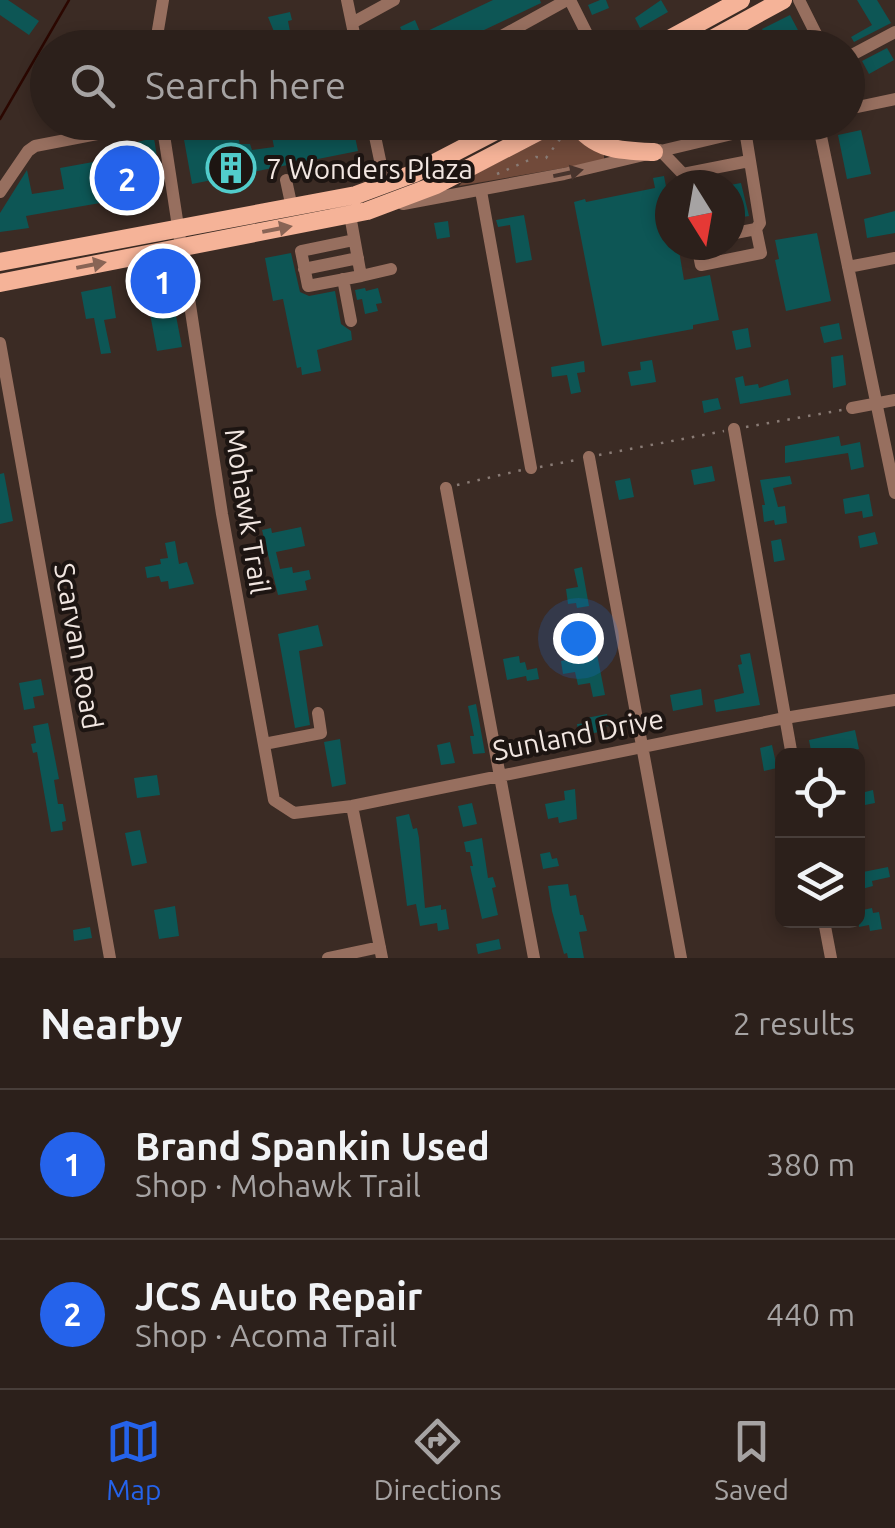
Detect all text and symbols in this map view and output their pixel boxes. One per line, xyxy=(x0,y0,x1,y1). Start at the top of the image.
search box xyxy=(30,30,865,140)
icon: search xyxy=(65,58,120,113)
text: Search here xyxy=(145,64,346,106)
pin: 2 xyxy=(94,140,160,216)
building icon: 7 Wonders Plaza xyxy=(205,142,257,194)
place label: 7 Wonders Plaza xyxy=(266,153,473,184)
one-way arrow xyxy=(553,165,584,181)
north arrow xyxy=(655,170,745,260)
one-way arrow xyxy=(262,221,293,236)
pin: 1 xyxy=(130,244,196,318)
one-way arrow xyxy=(75,257,107,272)
street label: Mohawk Trail xyxy=(220,426,276,596)
street label: Scarvan Road xyxy=(49,560,109,732)
your location xyxy=(553,613,604,664)
street label: Sunland Drive xyxy=(490,702,666,766)
map controls xyxy=(775,748,865,928)
button: locate xyxy=(775,748,865,838)
button: layers xyxy=(775,838,865,928)
text: Nearby xyxy=(40,1000,183,1047)
text: 2 results xyxy=(733,1005,855,1041)
text: Brand Spankin Used xyxy=(135,1125,490,1167)
text: 1 xyxy=(63,1146,82,1182)
text: 380 m xyxy=(766,1146,855,1182)
text: Shop · Mohawk Trail xyxy=(135,1167,421,1203)
text: JCS Auto Repair xyxy=(135,1275,423,1317)
text: 2 xyxy=(63,1296,82,1332)
text: 440 m xyxy=(766,1296,855,1332)
text: Shop · Acoma Trail xyxy=(135,1317,397,1353)
tab: Map xyxy=(106,1414,161,1505)
tab: Directions xyxy=(374,1414,502,1505)
tab: Saved xyxy=(714,1414,789,1505)

